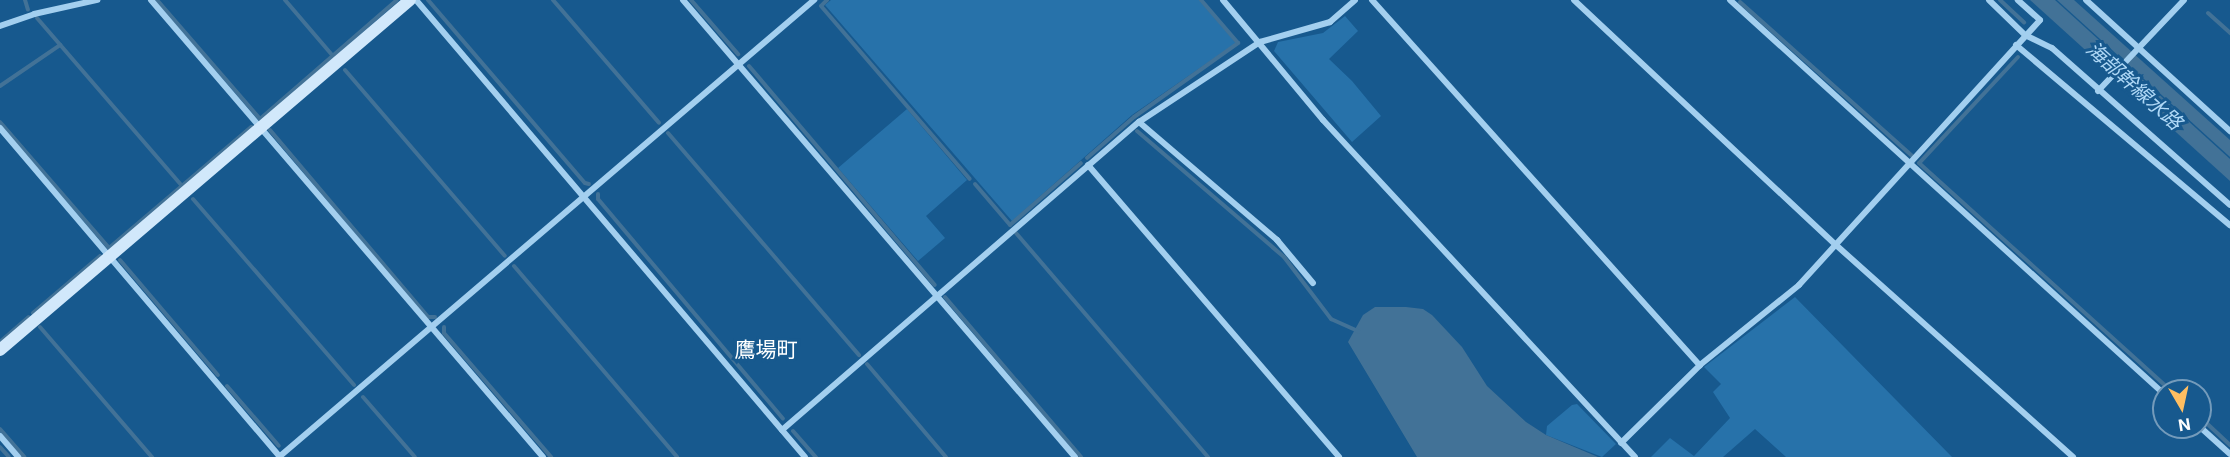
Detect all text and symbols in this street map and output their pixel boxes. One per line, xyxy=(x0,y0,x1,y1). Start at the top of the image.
water label: 海部幹線水路 xyxy=(2081,37,2187,135)
district label: 鷹場町 xyxy=(735,337,797,363)
north arrow xyxy=(2152,379,2212,439)
text: N xyxy=(2177,414,2192,436)

